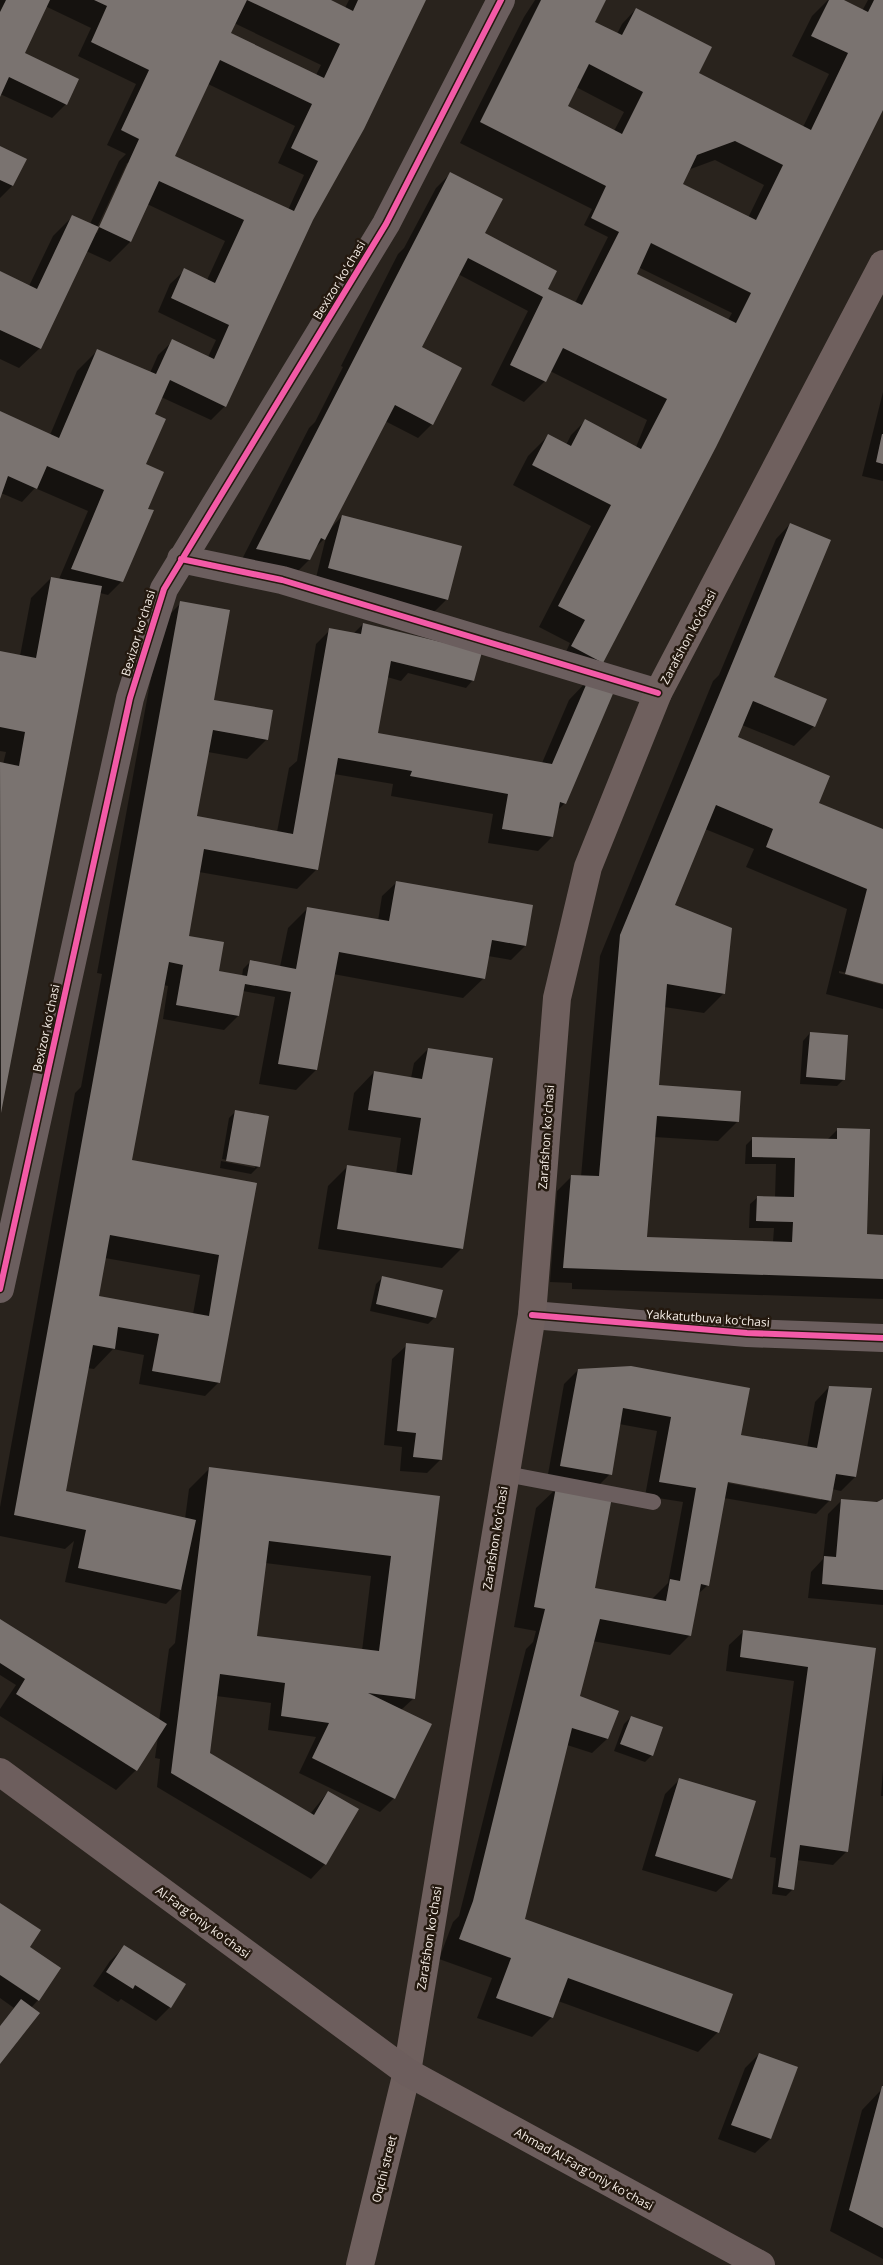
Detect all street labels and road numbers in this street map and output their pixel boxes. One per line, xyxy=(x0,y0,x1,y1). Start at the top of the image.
street label: Bexizor koʻchasi xyxy=(309,237,369,323)
street label: Zarafshon koʻchasi xyxy=(656,587,720,687)
street label: Bexizor koʻchasi xyxy=(117,588,159,678)
street label: Bexizor koʻchasi xyxy=(28,983,64,1073)
street label: Zarafshon koʻchasi xyxy=(534,1084,558,1190)
street label: Yakkatutbuva koʻchasi xyxy=(646,1305,770,1331)
street label: Zarafshon koʻchasi xyxy=(478,1485,512,1591)
street label: Al-Fargʻoniy koʻchasi xyxy=(152,1882,254,1962)
street label: Zarafshon koʻchasi xyxy=(412,1885,446,1991)
street label: Ahmad Al-Fargʻoniy koʻchasi xyxy=(512,2124,656,2214)
street label: Oqchi street xyxy=(367,2134,401,2204)

